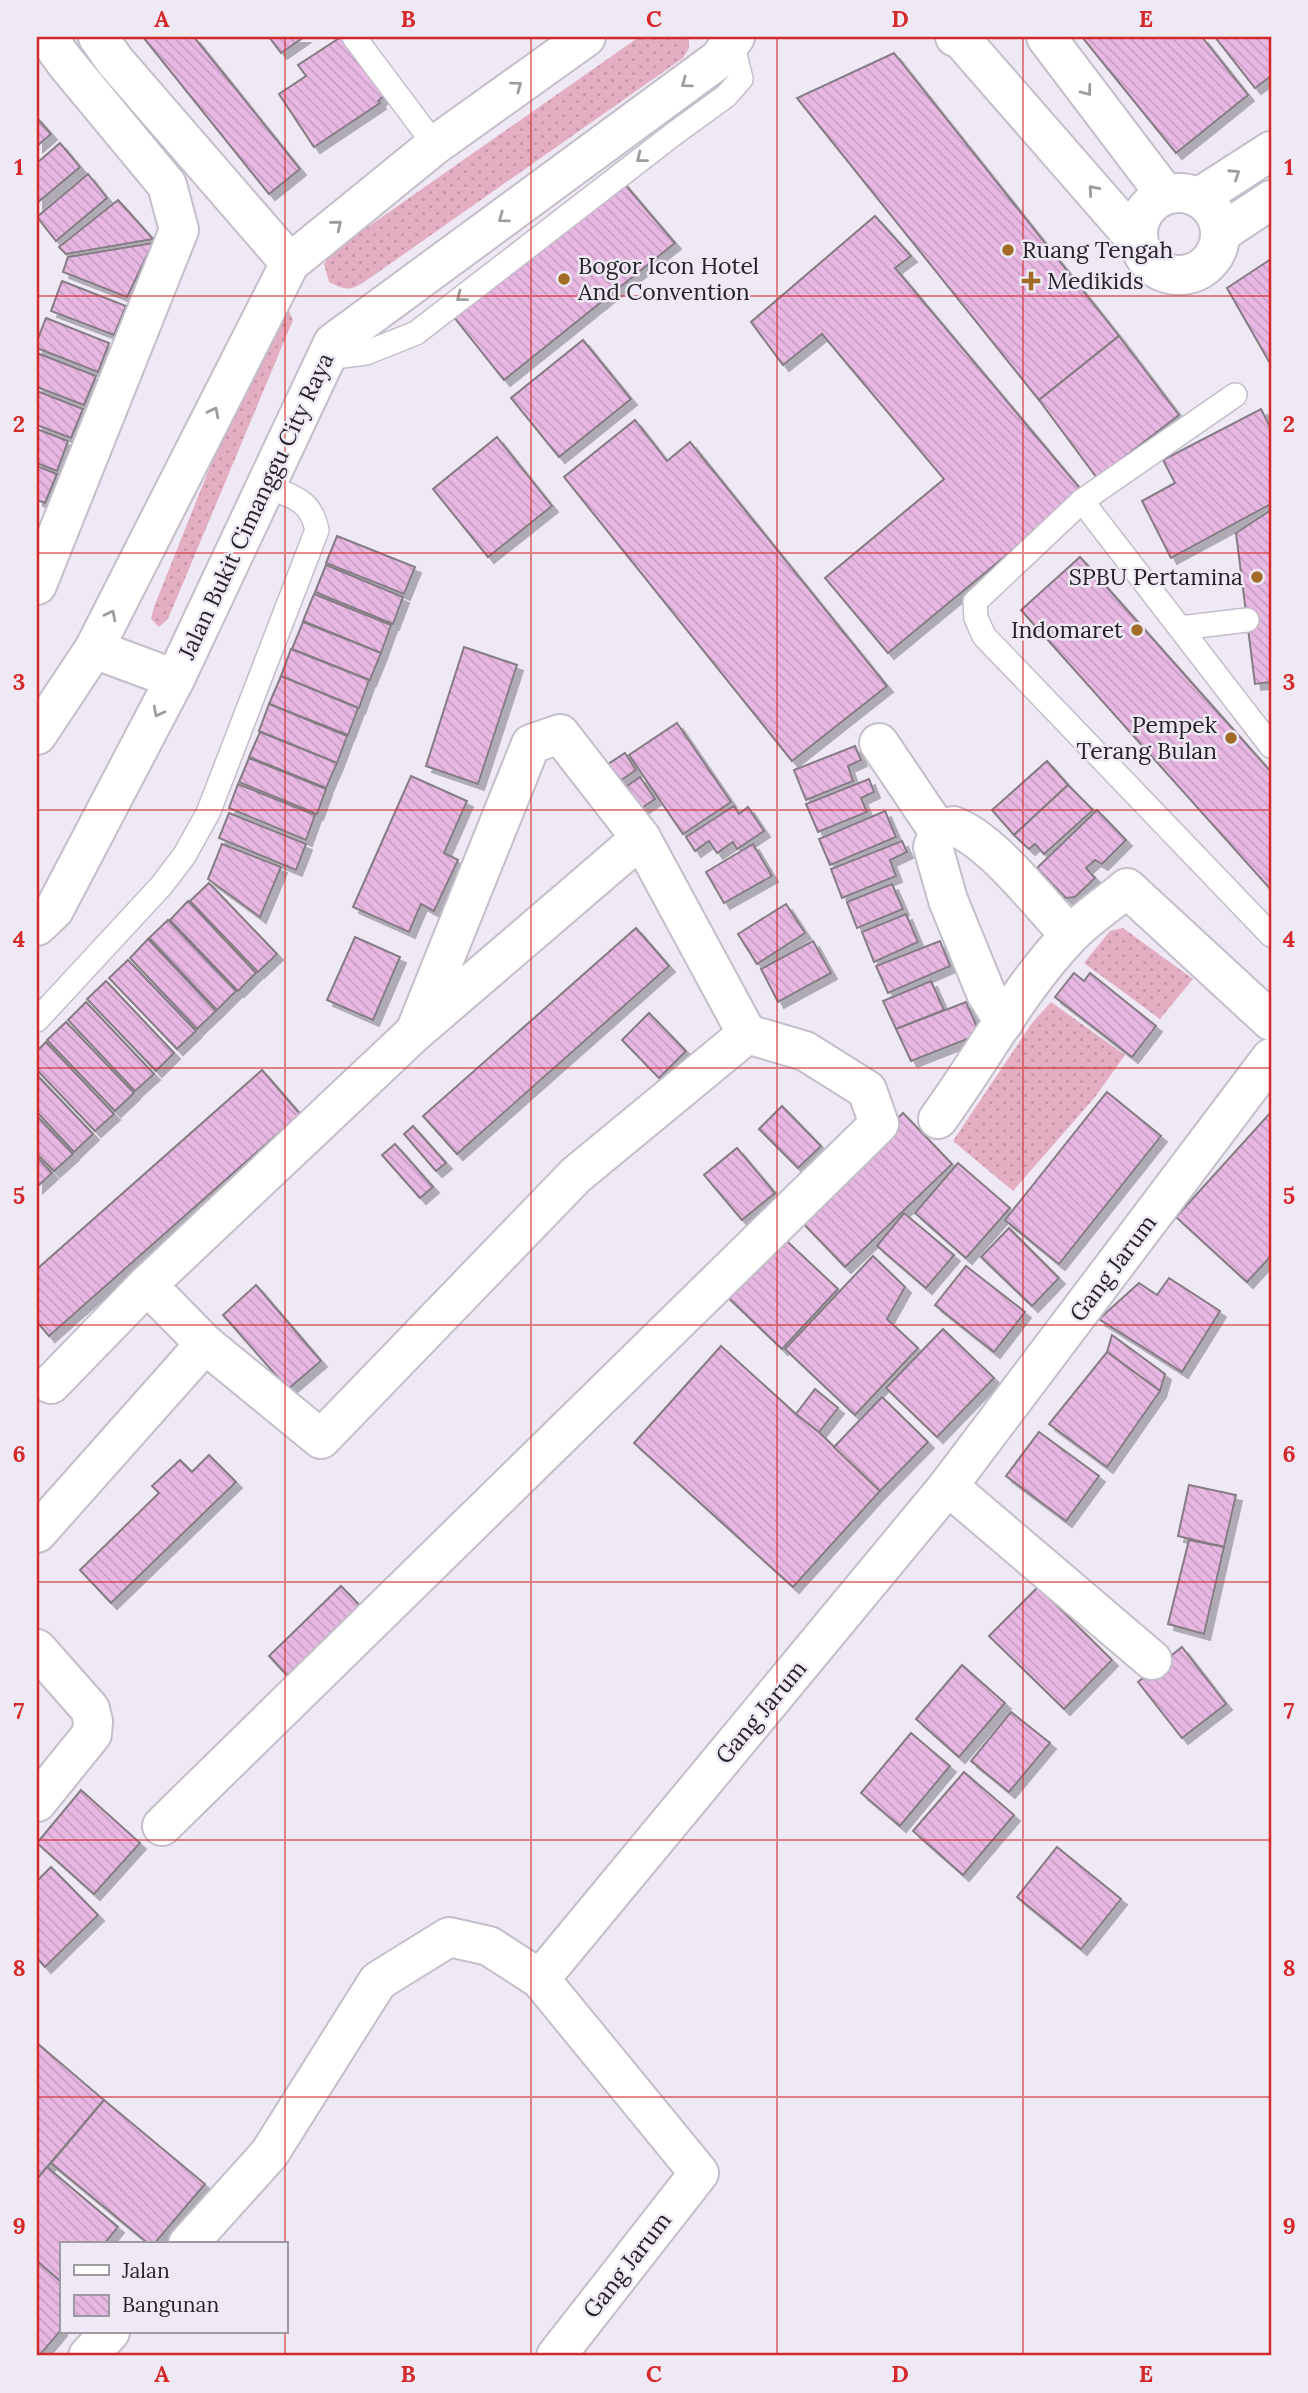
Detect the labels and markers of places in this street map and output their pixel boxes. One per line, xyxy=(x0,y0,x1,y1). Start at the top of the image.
place label: Ruang Tengah xyxy=(1022,235,1173,264)
marker: Ruang Tengah xyxy=(1000,242,1016,258)
place label: Bogor Icon Hotel And Convention xyxy=(577,251,759,306)
place label: Medikids xyxy=(1047,266,1144,295)
marker: Bogor Icon Hotel And Convention xyxy=(556,271,572,287)
marker: Medikids xyxy=(1021,271,1041,291)
place label: SPBU Pertamina xyxy=(1069,562,1243,591)
marker: SPBU Pertamina xyxy=(1249,569,1265,585)
place label: Indomaret xyxy=(1011,615,1123,644)
marker: Indomaret xyxy=(1129,622,1145,638)
place label: Pempek Terang Bulan xyxy=(1077,710,1218,765)
marker: Pempek Terang Bulan xyxy=(1223,730,1239,746)

